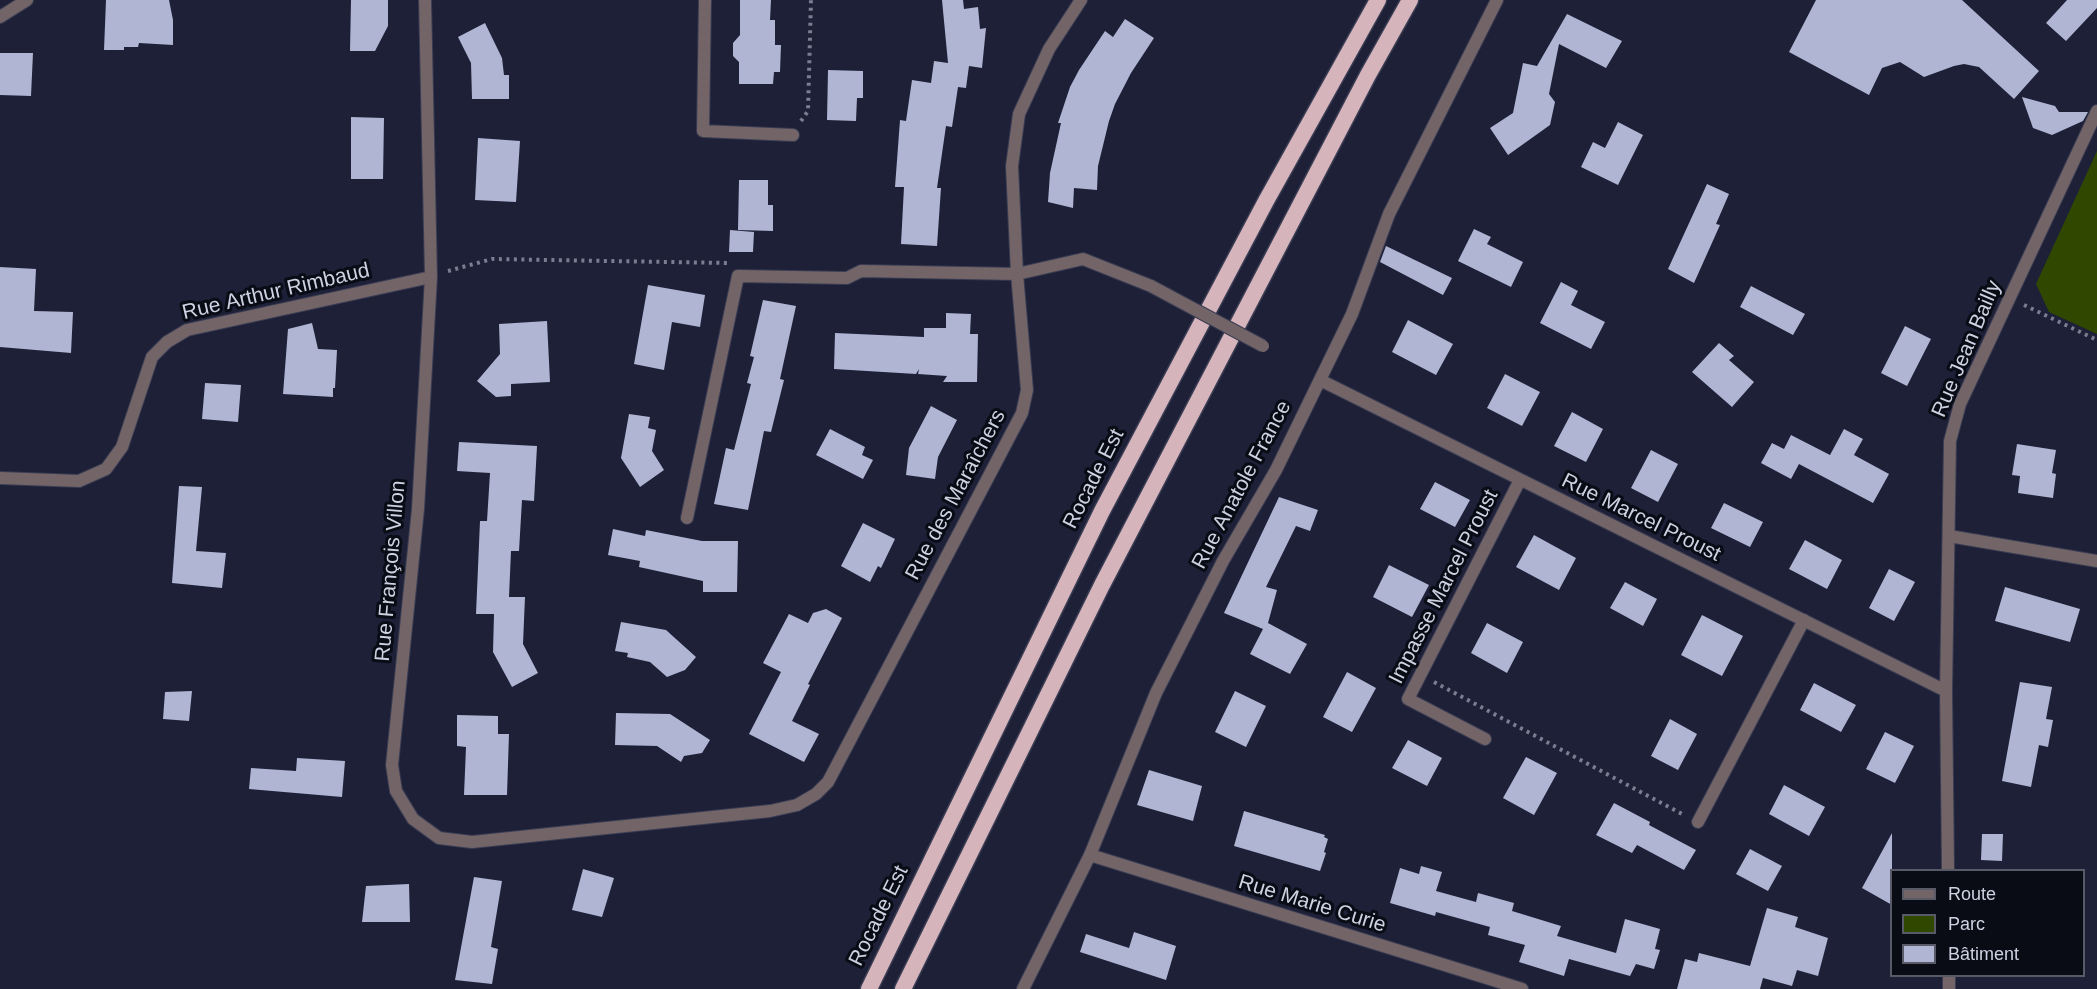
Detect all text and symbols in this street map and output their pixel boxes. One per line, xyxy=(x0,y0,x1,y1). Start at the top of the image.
street label: Rue Arthur Rimbaud xyxy=(180,258,372,326)
street label: Rue Jean Bailly xyxy=(1927,277,2007,421)
street label: Rue Anatole France xyxy=(1187,397,1297,573)
street label: Rue des Maraîchers xyxy=(900,406,1012,584)
street label: Rocade Est xyxy=(1058,425,1130,533)
street label: Rue Marcel Proust xyxy=(1557,469,1725,567)
street label: Rue François Villon xyxy=(371,479,411,663)
street label: Impasse Marcel Proust xyxy=(1384,486,1504,688)
street label: Rocade Est xyxy=(844,862,914,970)
legend xyxy=(1890,869,2085,977)
street label: Rue Marie Curie xyxy=(1235,870,1389,938)
text: Route xyxy=(1948,884,1996,904)
text: Parc xyxy=(1948,914,1985,934)
text: Bâtiment xyxy=(1948,944,2019,964)

